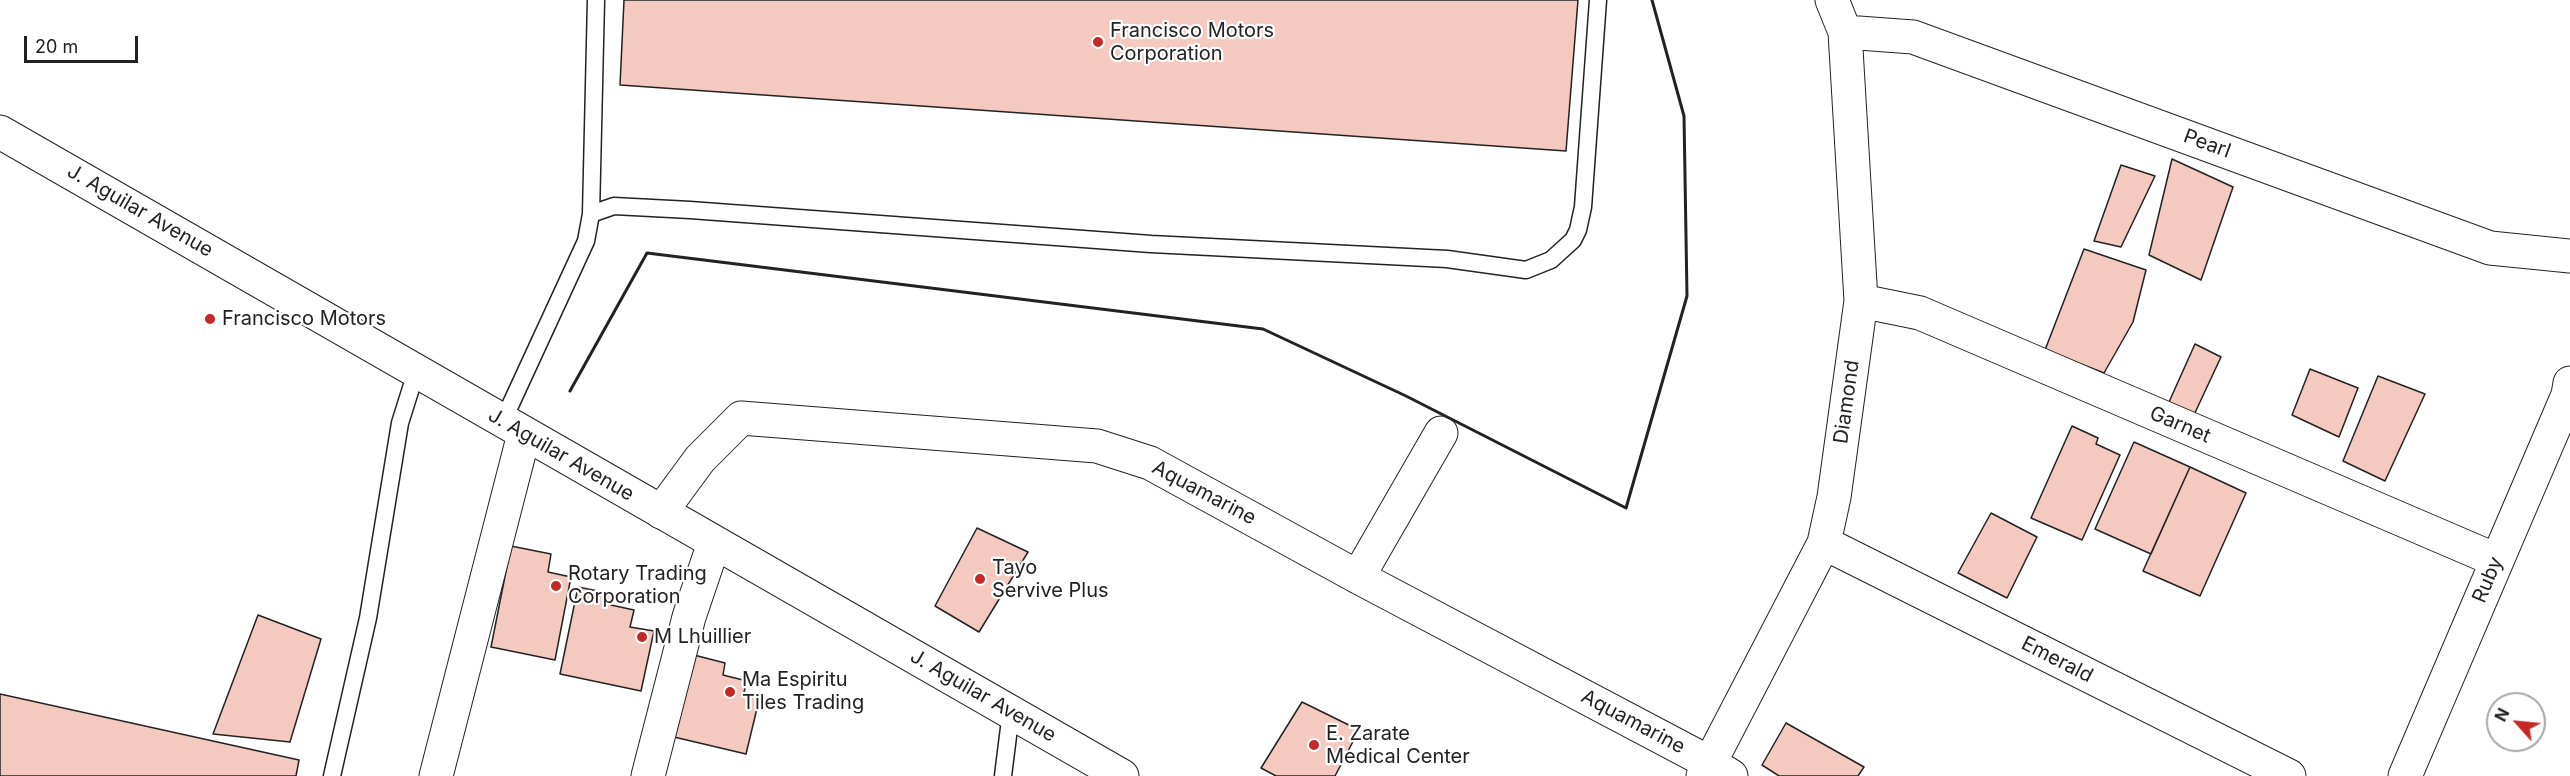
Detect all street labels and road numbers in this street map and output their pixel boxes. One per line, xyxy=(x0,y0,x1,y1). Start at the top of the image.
street label: Pearl xyxy=(2180,124,2234,164)
street label: J. Aguilar Avenue xyxy=(63,160,217,262)
street label: Diamond xyxy=(1829,359,1865,445)
street label: Garnet xyxy=(2146,401,2214,449)
street label: J. Aguilar Avenue xyxy=(484,404,638,506)
street label: Aquamarine xyxy=(1148,456,1260,530)
street label: Ruby xyxy=(2468,553,2508,607)
street label: Emerald xyxy=(2017,632,2097,688)
street label: J. Aguilar Avenue xyxy=(906,645,1060,747)
street label: Aquamarine xyxy=(1577,685,1689,759)

